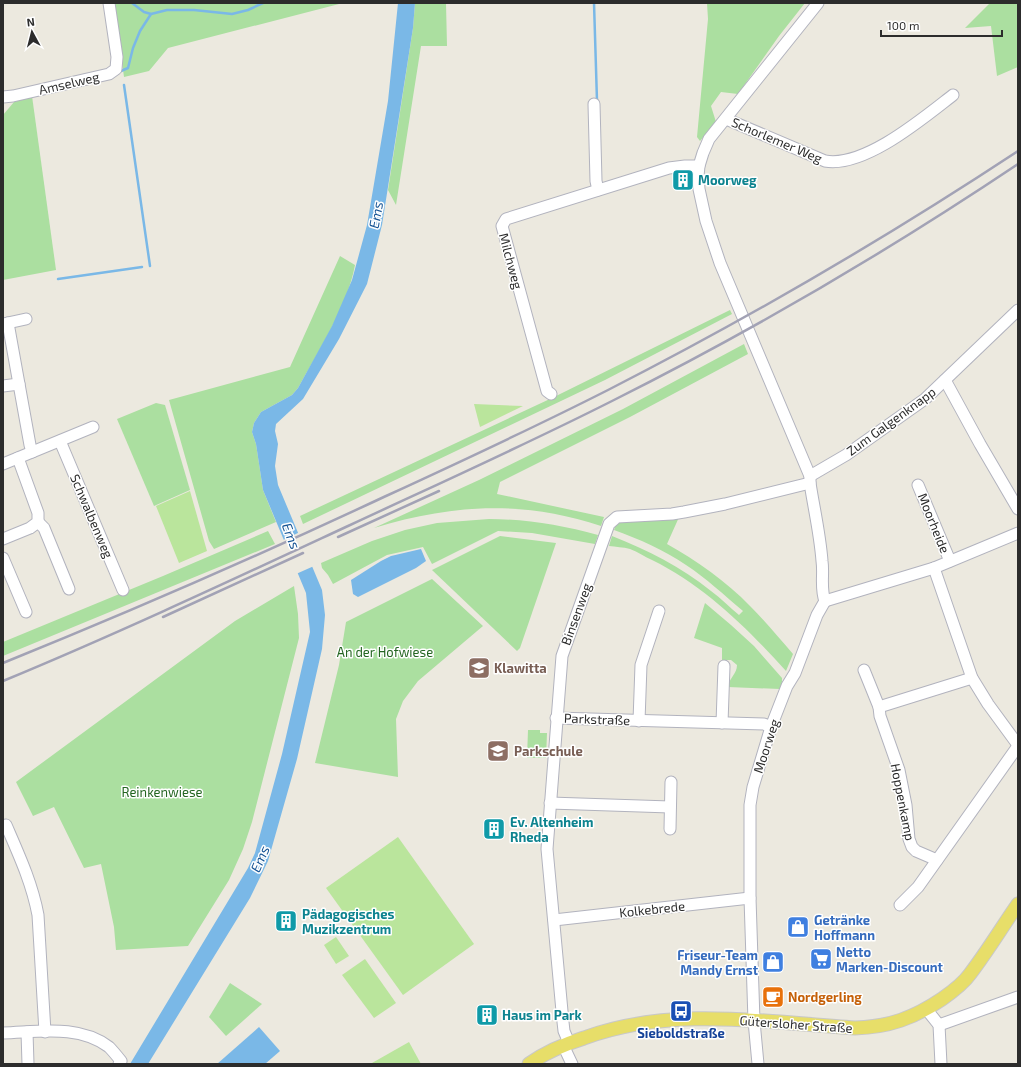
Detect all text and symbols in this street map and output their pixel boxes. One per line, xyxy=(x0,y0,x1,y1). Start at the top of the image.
north arrow xyxy=(12,12,52,52)
scale bar xyxy=(881,12,1002,38)
text: N xyxy=(26,15,36,29)
text: 100 m xyxy=(887,18,919,32)
street label: Amselweg xyxy=(37,68,101,98)
street label: Schorlemer Weg xyxy=(729,114,825,166)
building icon: Moorweg xyxy=(670,167,696,193)
place label: Moorweg xyxy=(698,172,757,188)
water label: Ems xyxy=(365,200,386,230)
street label: Milchweg xyxy=(496,231,526,291)
street label: Zum Galgenknapp xyxy=(843,383,939,459)
street label: Schwalbenweg xyxy=(67,472,117,560)
street label: Moorheide xyxy=(915,491,953,555)
water label: Ems xyxy=(279,520,304,552)
street label: Binsenweg xyxy=(557,581,595,647)
park label: An der Hofwiese xyxy=(337,644,433,660)
school or university icon: Klawitta xyxy=(466,655,492,681)
place label: Klawitta xyxy=(494,660,547,676)
street label: Parkstraße xyxy=(564,710,630,728)
street label: Moorweg xyxy=(750,717,782,775)
school or university icon: Parkschule xyxy=(485,738,511,764)
place label: Parkschule xyxy=(514,743,583,759)
street label: Hoppenkamp xyxy=(888,762,918,842)
park label: Reinkenwiese xyxy=(121,784,203,800)
place label: Ev. Altenheim Rheda xyxy=(510,814,593,845)
building icon: Ev. Altenheim Rheda xyxy=(481,816,507,842)
water label: Ems xyxy=(246,843,273,875)
street label: Kolkebrede xyxy=(618,898,686,920)
place label: Pädagogisches Muzikzentrum xyxy=(302,906,395,937)
building icon: Pädagogisches Muzikzentrum xyxy=(273,908,299,934)
place label: Getränke Hoffmann xyxy=(814,912,875,943)
shop icon: Getränke Hoffmann xyxy=(785,914,811,940)
place label: Netto Marken-Discount xyxy=(836,944,944,975)
supermarket icon: Netto Marken-Discount xyxy=(808,946,834,972)
place label: Friseur-Team Mandy Ernst xyxy=(677,947,759,978)
shop icon: Friseur-Team Mandy Ernst xyxy=(760,949,786,975)
cafe icon: Nordgerling xyxy=(760,984,786,1010)
place label: Nordgerling xyxy=(788,989,862,1005)
bus stop icon: Sieboldstraße xyxy=(668,998,694,1024)
building icon: Haus im Park xyxy=(474,1002,500,1028)
place label: Haus im Park xyxy=(502,1007,583,1023)
street label: Gütersloher Straße xyxy=(739,1012,853,1036)
place label: Sieboldstraße xyxy=(637,1025,725,1041)

